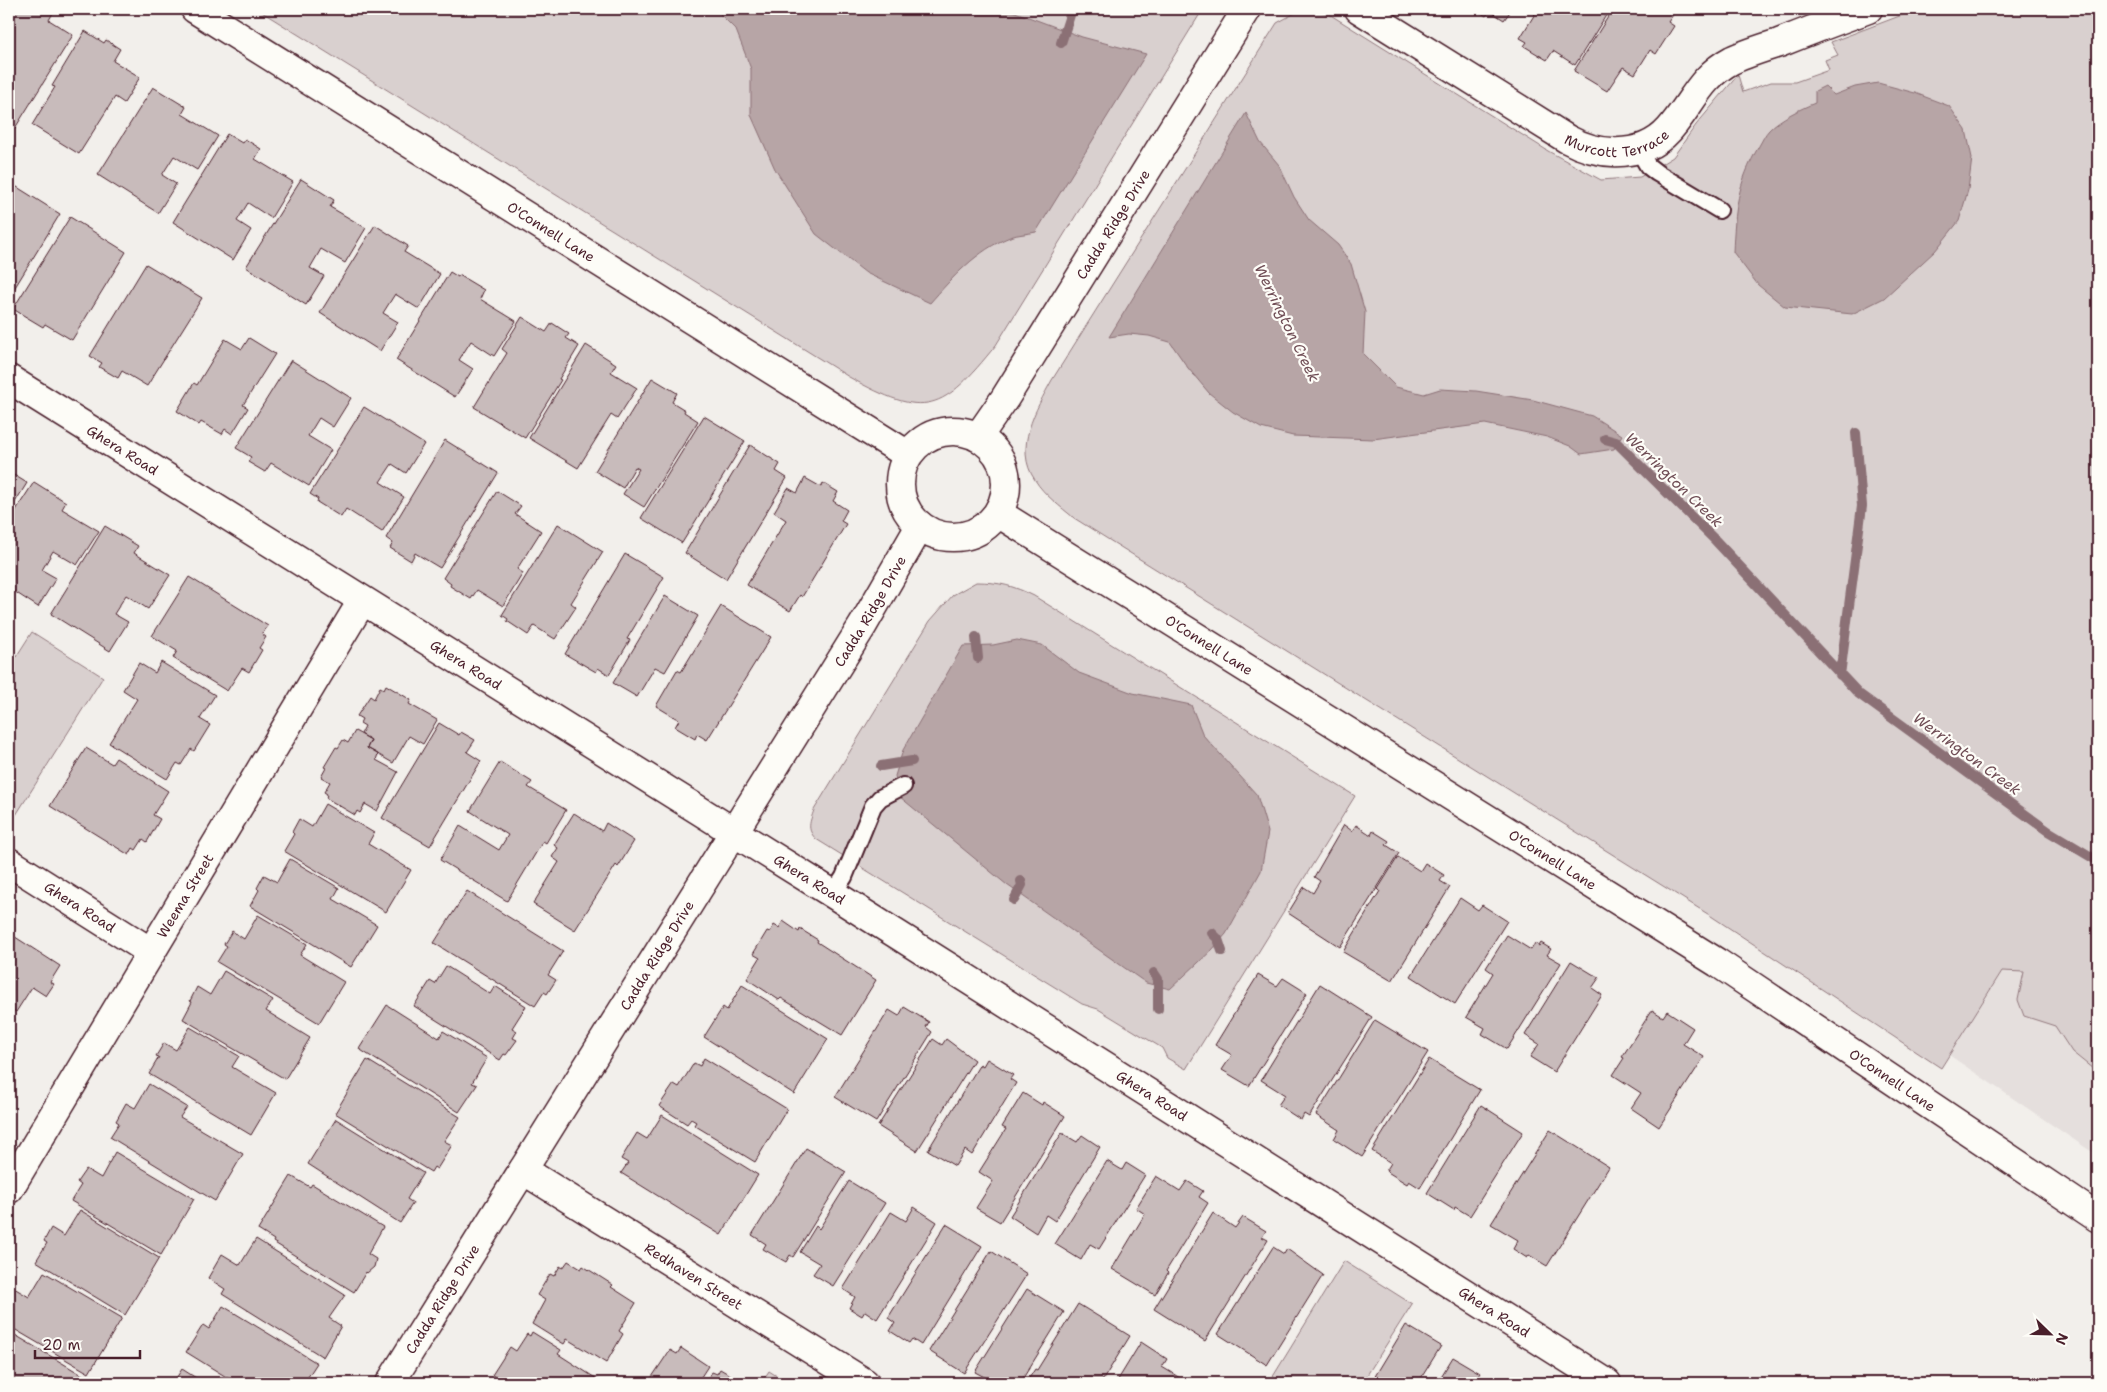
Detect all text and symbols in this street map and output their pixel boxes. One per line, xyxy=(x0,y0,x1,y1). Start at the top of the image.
street label: Murcott Terrace xyxy=(1561,126,1673,161)
street label: Cadda Ridge Drive xyxy=(1072,166,1154,283)
street label: O'Connell Lane xyxy=(504,197,598,266)
water label: Werrington Creek xyxy=(1250,261,1324,386)
street label: Ghera Road xyxy=(83,421,162,479)
water label: Werrington Creek xyxy=(1621,428,1727,532)
street label: Cadda Ridge Drive xyxy=(830,552,910,670)
street label: O'Connell Lane xyxy=(1162,611,1257,679)
street label: Ghera Road xyxy=(427,636,505,694)
water label: Werrington Creek xyxy=(1909,708,2025,800)
street label: O'Connell Lane xyxy=(1505,825,1600,894)
street label: Weema Street xyxy=(153,850,217,941)
street label: Ghera Road xyxy=(770,850,849,909)
street label: Ghera Road xyxy=(41,878,119,936)
street label: Cadda Ridge Drive xyxy=(616,897,698,1014)
street label: O'Connell Lane xyxy=(1846,1045,1939,1115)
street label: Ghera Road xyxy=(1113,1066,1191,1125)
street label: Redhaven Street xyxy=(641,1239,746,1314)
street label: Cadda Ridge Drive xyxy=(401,1241,483,1357)
street label: Ghera Road xyxy=(1455,1283,1534,1341)
north arrow xyxy=(2024,1310,2074,1360)
scale bar xyxy=(35,1327,140,1359)
text: N xyxy=(2052,1330,2072,1348)
text: 20 m xyxy=(42,1335,81,1355)

